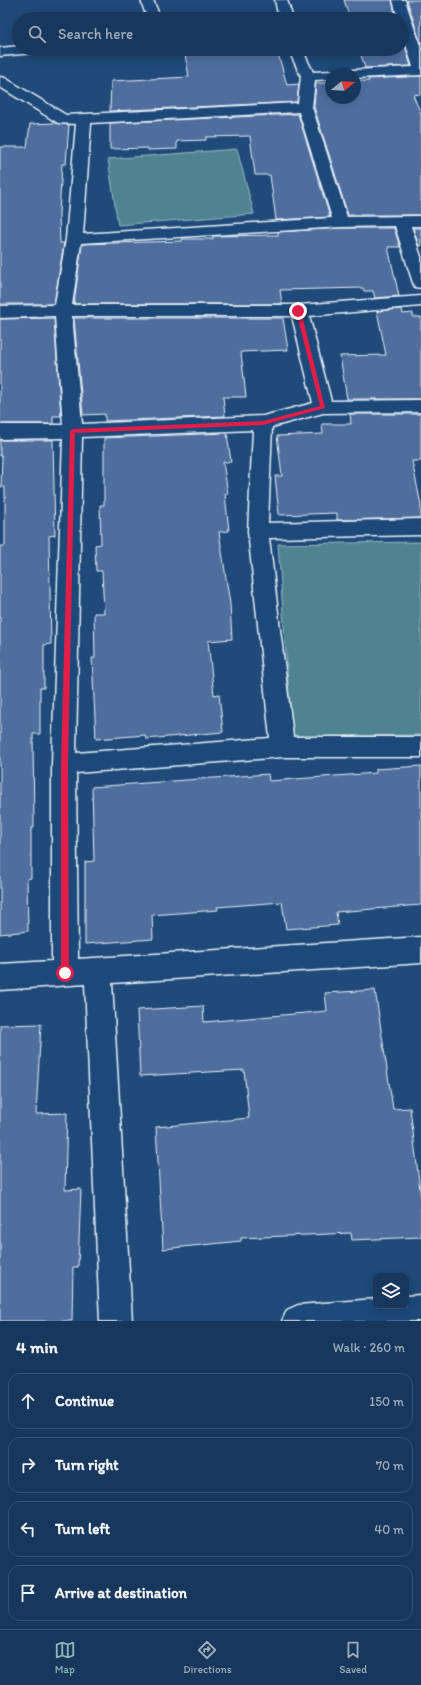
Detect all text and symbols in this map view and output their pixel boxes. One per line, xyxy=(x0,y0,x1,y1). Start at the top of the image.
search box xyxy=(12,12,409,56)
icon: search xyxy=(26,23,48,45)
text: Search here xyxy=(58,25,133,43)
north arrow xyxy=(325,68,361,104)
route end xyxy=(289,302,307,320)
route start xyxy=(56,964,74,982)
map controls xyxy=(373,1273,409,1309)
button: layers xyxy=(373,1273,409,1309)
text: 4 min xyxy=(16,1337,58,1357)
text: Walk · 260 m xyxy=(333,1340,405,1355)
icon: ahead xyxy=(17,1390,39,1412)
text: Continue xyxy=(55,1392,114,1410)
text: 150 m xyxy=(369,1394,404,1409)
icon: right xyxy=(17,1454,39,1476)
text: Turn right xyxy=(55,1456,119,1474)
text: 70 m xyxy=(376,1458,404,1473)
icon: left xyxy=(17,1518,39,1540)
text: Turn left xyxy=(55,1520,110,1538)
text: 40 m xyxy=(374,1522,404,1537)
icon: arrive xyxy=(17,1582,39,1604)
text: Arrive at destination xyxy=(55,1584,187,1602)
tab: Map xyxy=(54,1639,76,1676)
tab: Directions xyxy=(183,1639,232,1676)
tab: Saved xyxy=(339,1639,367,1676)

